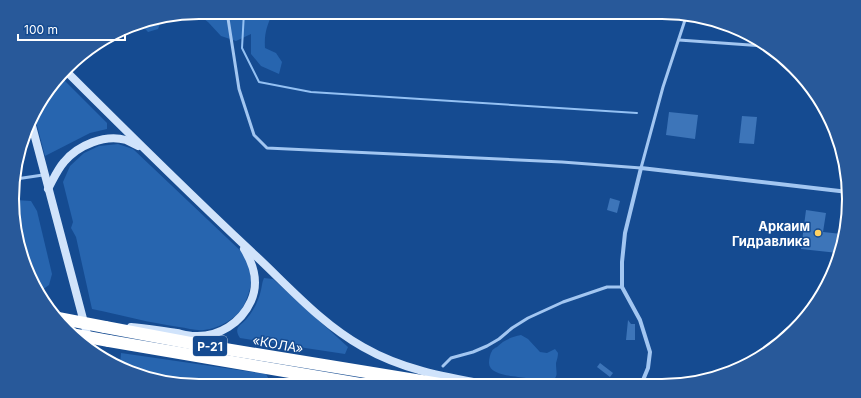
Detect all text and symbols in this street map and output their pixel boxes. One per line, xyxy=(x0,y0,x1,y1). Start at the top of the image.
scale bar xyxy=(18,16,125,42)
text: 100 m xyxy=(24,22,58,37)
place label: Аркаим Гидравлика xyxy=(732,218,810,249)
marker: Аркаим Гидравлика xyxy=(813,228,823,238)
street label: «КОЛА» xyxy=(251,332,305,356)
road number: Р-21 xyxy=(193,336,227,356)

